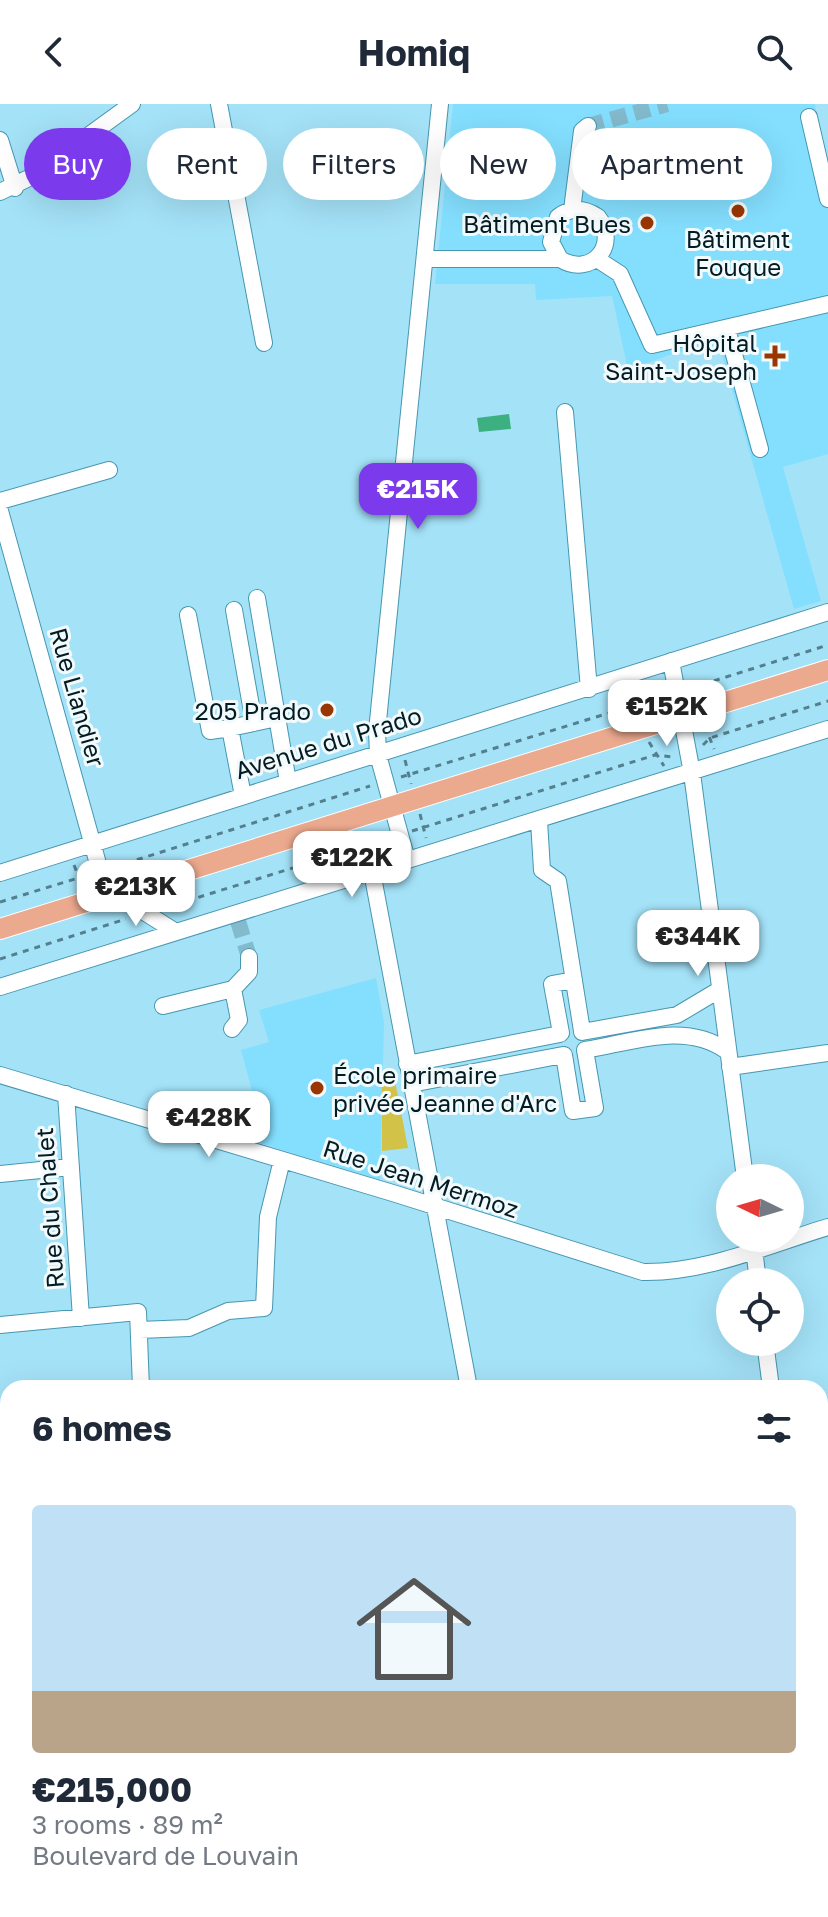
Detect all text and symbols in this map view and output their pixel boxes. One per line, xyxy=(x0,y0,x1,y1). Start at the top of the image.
icon: back xyxy=(32,30,76,74)
icon: search xyxy=(752,30,796,74)
text: Homiq xyxy=(358,31,470,74)
chip: Buy xyxy=(24,128,131,200)
chip: Rent xyxy=(147,128,267,200)
chip: Filters xyxy=(283,128,424,200)
chip: New xyxy=(440,128,556,200)
chip: Apartment xyxy=(572,128,772,200)
marker: Bâtiment Fouque xyxy=(729,202,747,220)
place label: Bâtiment Bues xyxy=(463,209,631,238)
marker: Bâtiment Bues xyxy=(638,214,656,232)
place label: Bâtiment Fouque xyxy=(686,224,790,281)
place label: Hôpital Saint-Joseph xyxy=(605,328,757,385)
marker: Hôpital Saint-Joseph xyxy=(764,345,786,367)
pin: €215K xyxy=(362,463,474,531)
text: €215K xyxy=(377,473,459,504)
street label: Rue Liandier xyxy=(44,624,112,770)
pin: €152K xyxy=(611,680,723,748)
text: €152K xyxy=(626,690,708,721)
place label: 205 Prado xyxy=(195,696,311,725)
street label: Avenue du Prado xyxy=(231,700,425,784)
marker: 205 Prado xyxy=(318,701,336,719)
pin: €122K xyxy=(296,831,408,899)
text: €122K xyxy=(311,841,393,872)
pin: €213K xyxy=(80,860,192,928)
text: €213K xyxy=(95,870,177,901)
pin: €344K xyxy=(642,910,754,978)
text: €344K xyxy=(655,920,741,951)
place label: École primaire privée Jeanne d'Arc xyxy=(333,1060,557,1117)
marker: École primaire privée Jeanne d'Arc xyxy=(308,1079,326,1097)
pin: €428K xyxy=(153,1091,265,1159)
text: €428K xyxy=(166,1101,252,1132)
street label: Rue du Chalet xyxy=(29,1127,69,1289)
street label: Rue Jean Mermoz xyxy=(320,1133,522,1223)
north arrow xyxy=(716,1164,804,1252)
map controls xyxy=(716,1164,804,1356)
button: locate xyxy=(716,1268,804,1356)
icon: filters xyxy=(752,1406,796,1450)
text: 6 homes xyxy=(32,1408,172,1448)
icon: home xyxy=(342,1557,486,1701)
text: €215,000 xyxy=(32,1769,192,1809)
text: 3 rooms · 89 m² xyxy=(32,1809,223,1840)
text: Boulevard de Louvain xyxy=(32,1840,299,1871)

